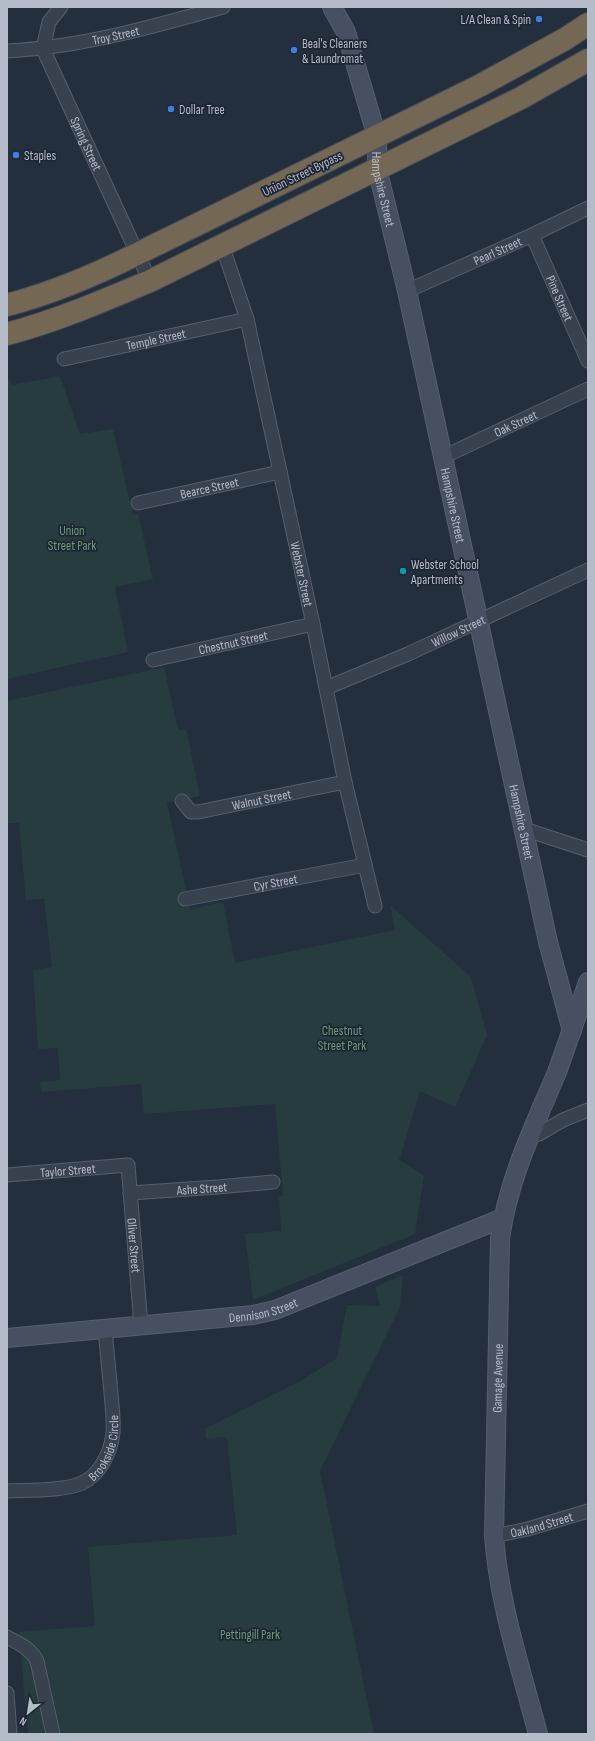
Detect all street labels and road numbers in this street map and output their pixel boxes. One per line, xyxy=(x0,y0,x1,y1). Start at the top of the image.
street label: Troy Street xyxy=(91,23,141,49)
street label: Spring Street xyxy=(66,115,105,173)
street label: Union Street Bypass xyxy=(260,147,345,200)
street label: Hampshire Street xyxy=(368,152,398,228)
street label: Pearl Street xyxy=(471,234,525,269)
street label: Pine Street xyxy=(542,273,576,324)
street label: Temple Street xyxy=(125,326,187,354)
street label: Oak Street xyxy=(492,407,540,441)
street label: Hampshire Street xyxy=(437,466,468,545)
street label: Bearce Street xyxy=(179,474,240,503)
street label: Webster Street xyxy=(286,540,316,608)
street label: Willow Street xyxy=(429,612,488,651)
street label: Chestnut Street xyxy=(197,627,269,658)
street label: Hampshire Street xyxy=(505,783,537,861)
street label: Walnut Street xyxy=(231,786,293,814)
street label: Cyr Street xyxy=(252,871,299,895)
street label: Taylor Street xyxy=(40,1161,96,1181)
street label: Ashe Street xyxy=(175,1179,228,1199)
street label: Oliver Street xyxy=(123,1217,144,1273)
street label: Dennison Street xyxy=(228,1295,300,1326)
street label: Gamage Avenue xyxy=(489,1343,507,1413)
street label: Brookside Circle xyxy=(85,1415,122,1485)
street label: Oakland Street xyxy=(509,1509,575,1541)

